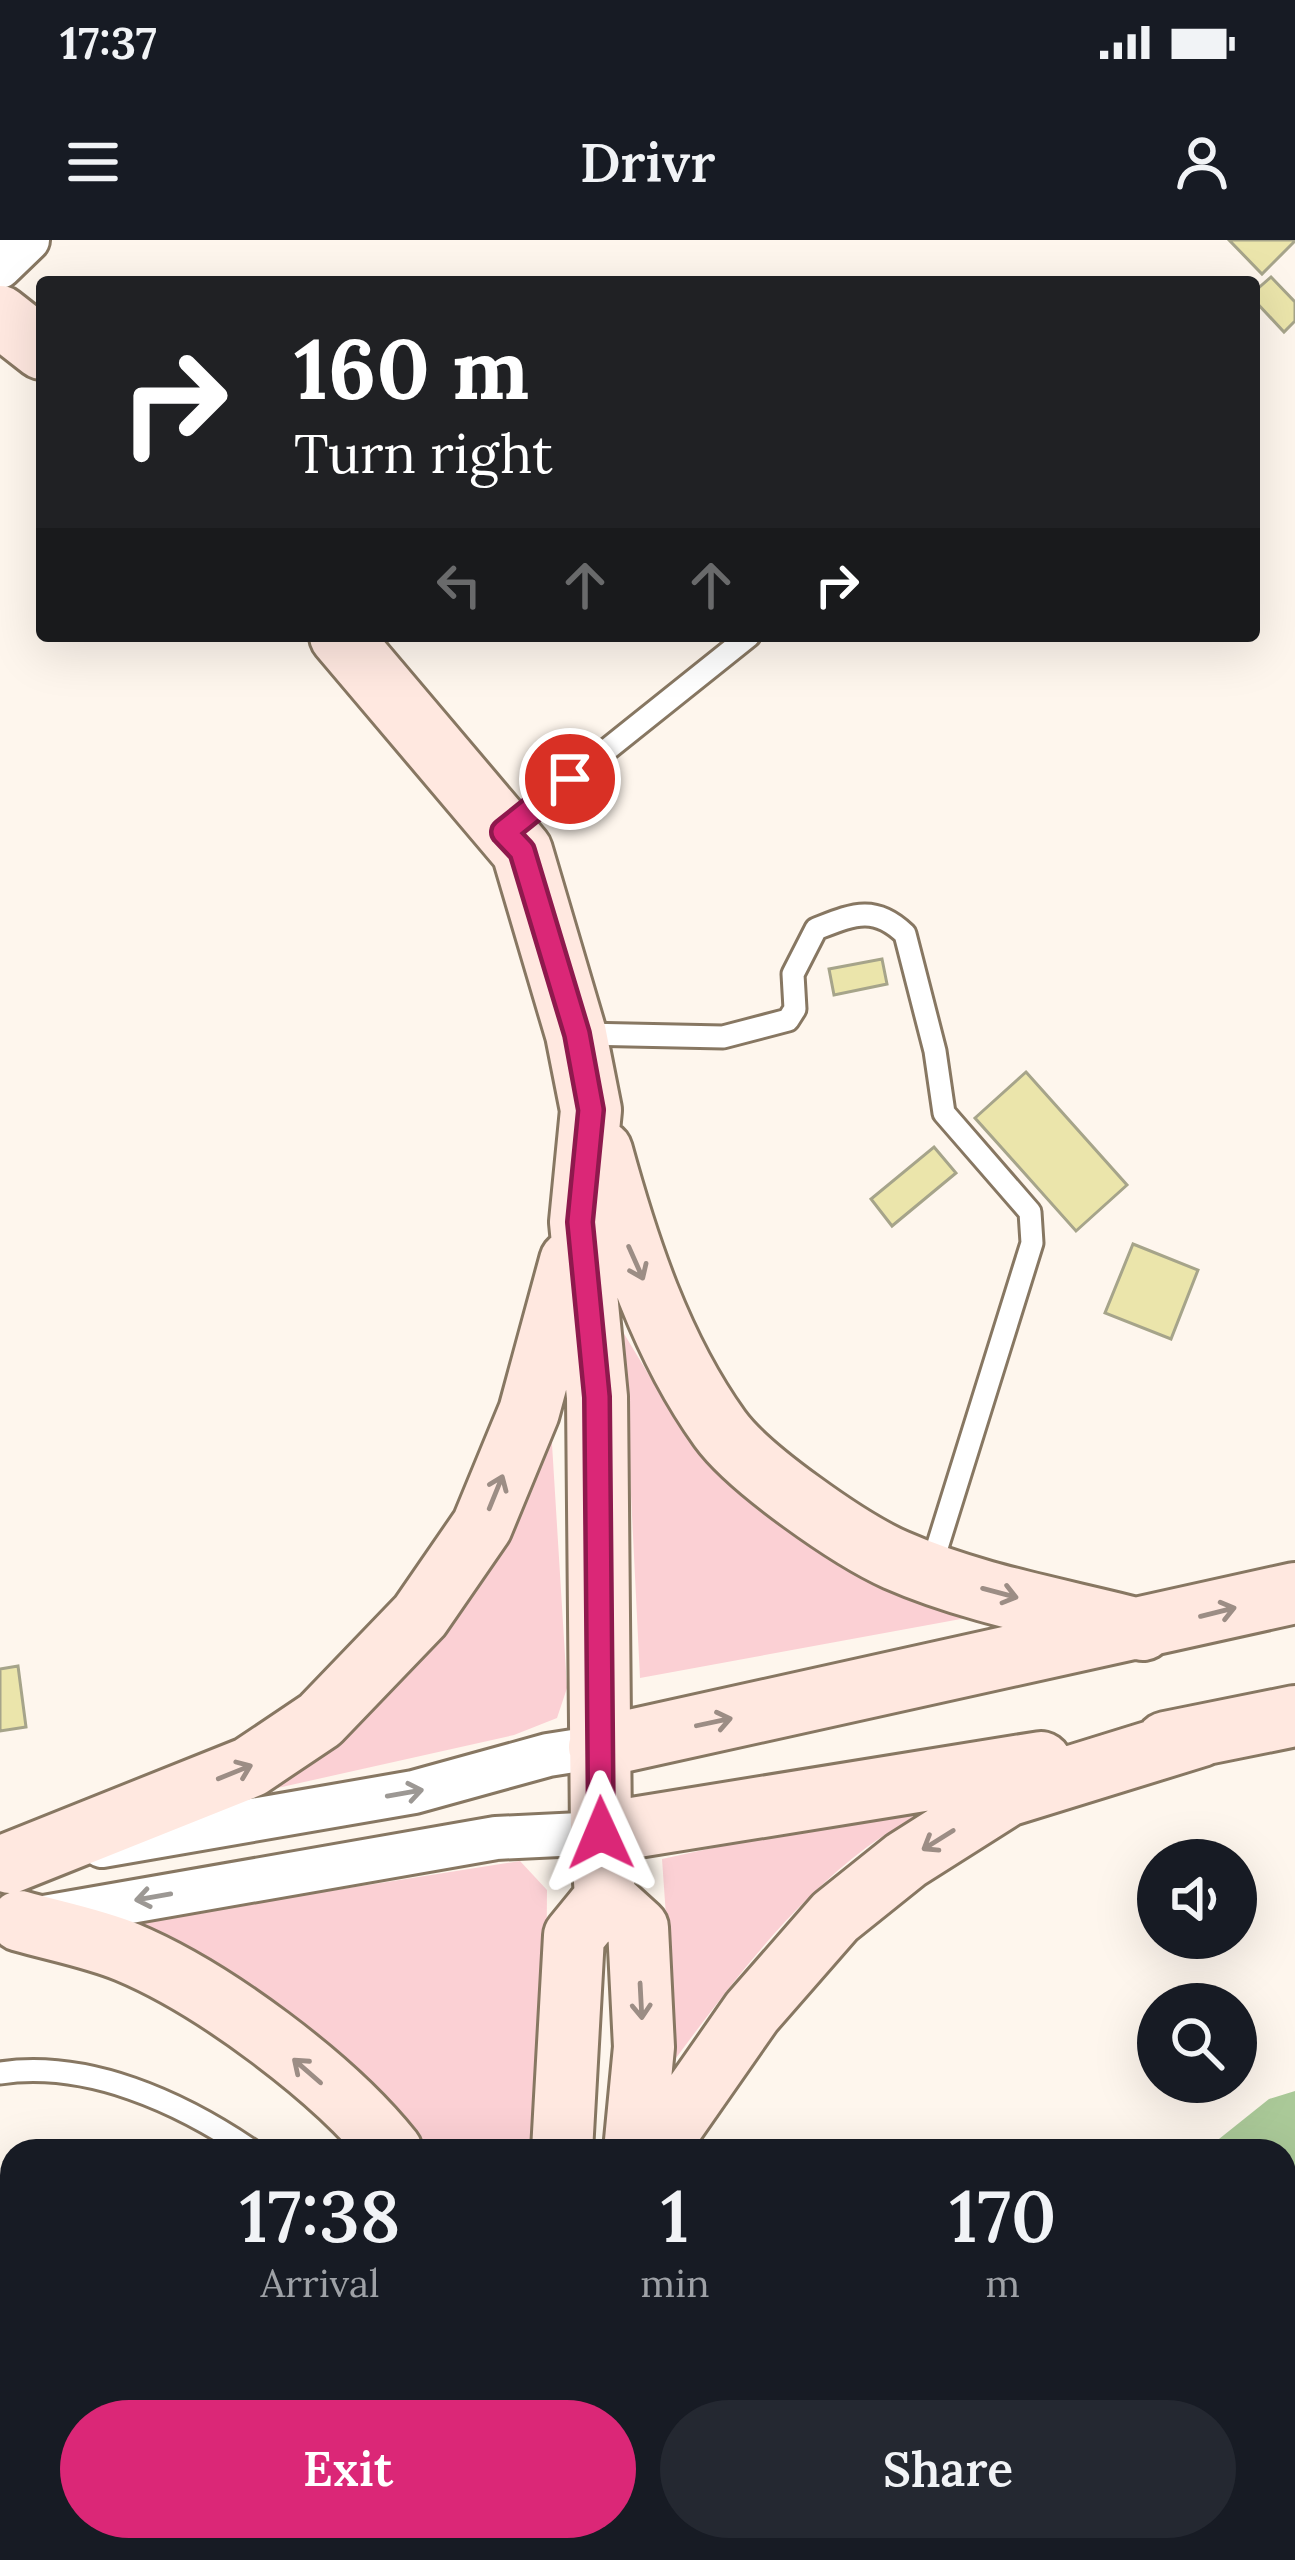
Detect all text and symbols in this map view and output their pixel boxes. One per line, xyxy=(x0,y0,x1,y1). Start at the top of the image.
text: 17:37 xyxy=(60,14,157,71)
text: Drivr xyxy=(580,128,715,197)
icon: menu xyxy=(60,129,126,195)
icon: person xyxy=(1169,129,1235,195)
text: 160 m xyxy=(294,314,529,422)
icon: right xyxy=(96,324,252,480)
text: Turn right xyxy=(294,419,553,488)
icon: left xyxy=(426,552,492,618)
icon: ahead xyxy=(552,552,618,618)
icon: ahead xyxy=(678,552,744,618)
icon: right xyxy=(804,552,870,618)
pin xyxy=(519,728,621,830)
icon: arrive xyxy=(537,746,603,812)
one-way arrow xyxy=(627,1243,648,1280)
one-way arrow xyxy=(487,1475,508,1512)
one-way arrow xyxy=(980,1583,1018,1605)
one-way arrow xyxy=(1198,1600,1236,1622)
one-way arrow xyxy=(694,1710,732,1733)
one-way arrow xyxy=(216,1760,253,1781)
position arrow xyxy=(538,1770,664,1896)
one-way arrow xyxy=(384,1781,423,1803)
one-way arrow xyxy=(922,1828,956,1852)
map controls xyxy=(1137,1839,1257,2103)
button: sound xyxy=(1137,1839,1257,1959)
one-way arrow xyxy=(134,1886,173,1909)
one-way arrow xyxy=(630,1981,653,2020)
button: search xyxy=(1137,1983,1257,2103)
one-way arrow xyxy=(292,2058,323,2086)
text: 17:38 xyxy=(240,2170,401,2262)
text: 1 xyxy=(661,2170,689,2262)
text: 170 xyxy=(949,2170,1056,2262)
text: Arrival xyxy=(260,2258,380,2308)
text: min xyxy=(640,2258,710,2308)
text: m xyxy=(985,2258,1020,2308)
button: Exit xyxy=(60,2400,636,2538)
button: Share xyxy=(660,2400,1236,2538)

